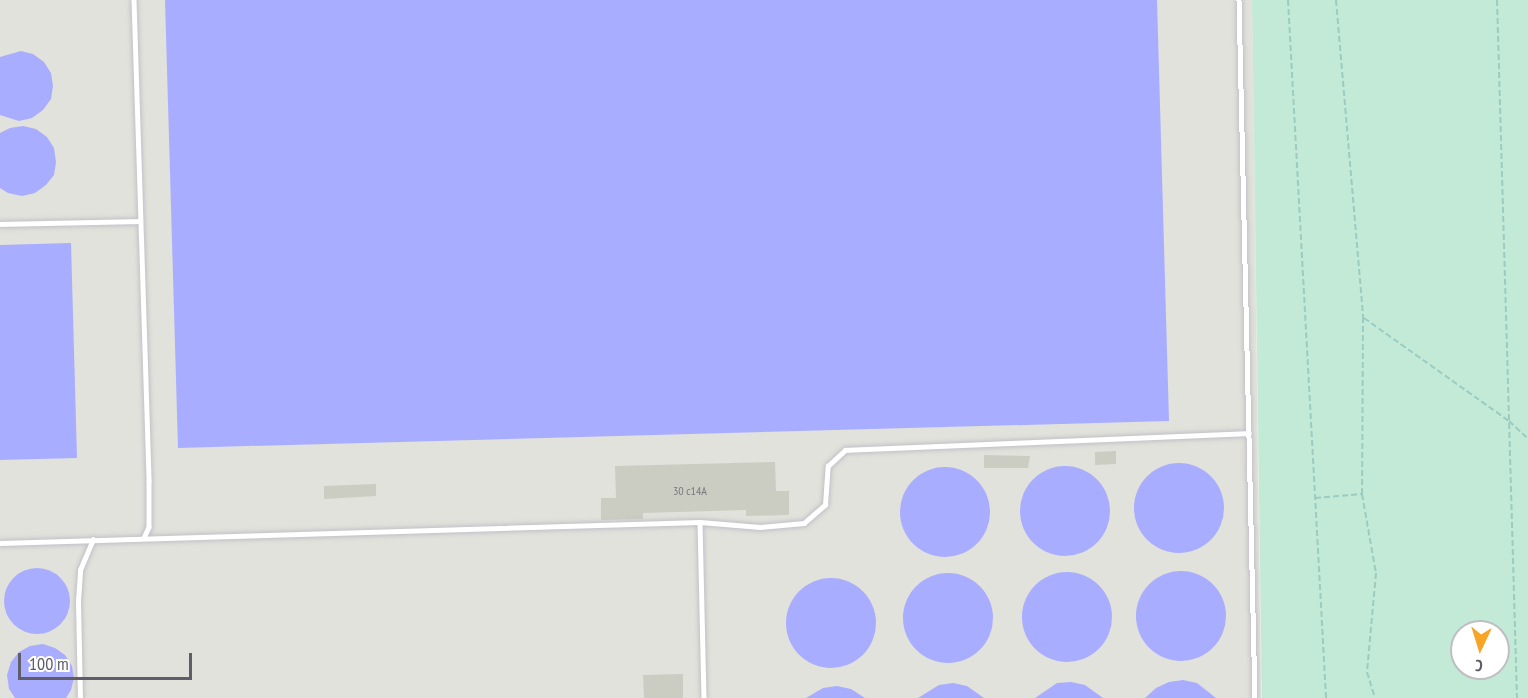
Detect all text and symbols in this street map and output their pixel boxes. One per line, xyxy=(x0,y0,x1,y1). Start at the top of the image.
house number: 30 с14А xyxy=(673,484,707,498)
north arrow xyxy=(1450,620,1510,680)
scale bar xyxy=(21,641,195,679)
text: 100 m xyxy=(29,652,69,675)
text: С xyxy=(1475,656,1483,676)

